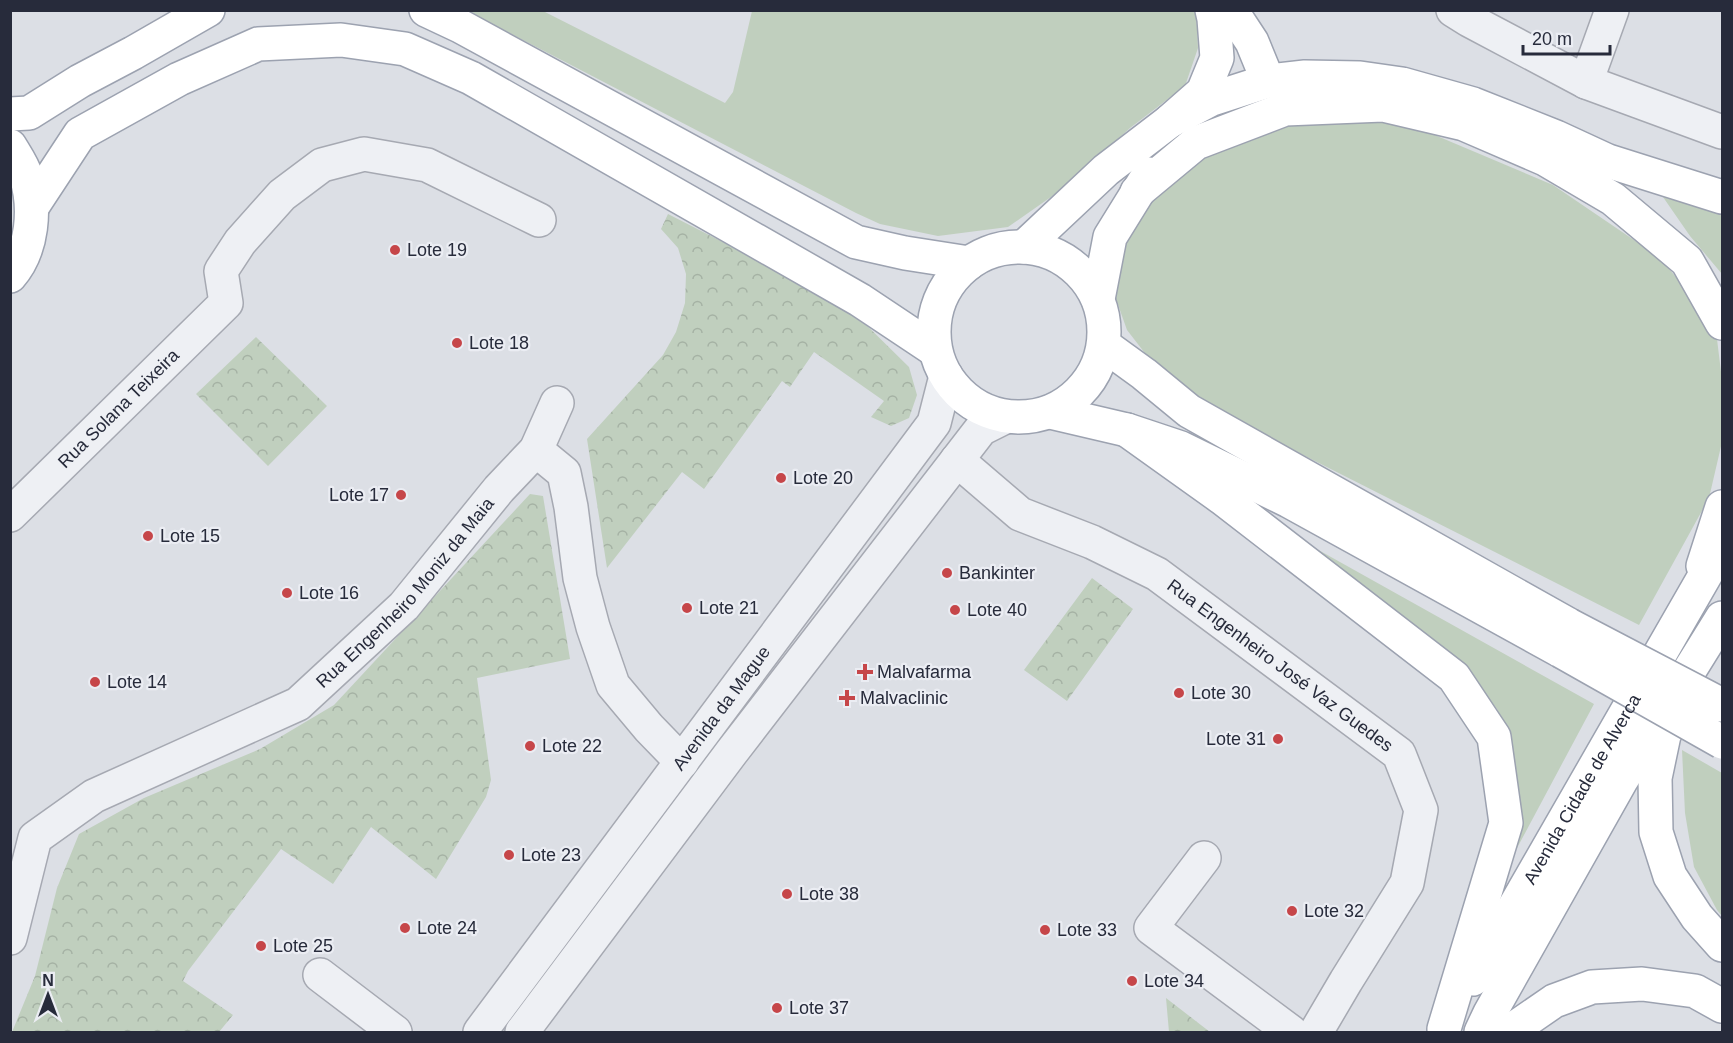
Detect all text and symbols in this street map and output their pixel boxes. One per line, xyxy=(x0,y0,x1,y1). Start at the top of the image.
scale bar xyxy=(1523,18,1610,56)
text: 20 m xyxy=(1532,29,1572,49)
place label: Lote 19 xyxy=(407,240,467,260)
marker: Lote 19 xyxy=(388,243,402,257)
place label: Lote 18 xyxy=(469,333,529,353)
marker: Lote 18 xyxy=(450,336,464,350)
street label: Rua Solana Teixeira xyxy=(54,344,184,472)
place label: Lote 20 xyxy=(793,468,853,488)
marker: Lote 20 xyxy=(774,471,788,485)
place label: Lote 17 xyxy=(329,485,389,505)
marker: Lote 17 xyxy=(394,488,408,502)
street label: Rua Engenheiro Moniz da Maia xyxy=(312,493,498,692)
place label: Lote 15 xyxy=(160,526,220,546)
marker: Lote 15 xyxy=(141,529,155,543)
place label: Bankinter xyxy=(959,563,1035,583)
marker: Bankinter xyxy=(940,566,954,580)
street label: Rua Engenheiro José Vaz Guedes xyxy=(1163,575,1397,756)
place label: Lote 16 xyxy=(299,583,359,603)
marker: Lote 16 xyxy=(280,586,294,600)
place label: Lote 21 xyxy=(699,598,759,618)
place label: Lote 40 xyxy=(967,600,1027,620)
marker: Lote 21 xyxy=(680,601,694,615)
marker: Lote 40 xyxy=(948,603,962,617)
street label: Avenida da Mague xyxy=(669,642,774,774)
place label: Malvafarma xyxy=(877,662,972,682)
marker: Malvafarma xyxy=(858,665,872,679)
place label: Lote 14 xyxy=(107,672,167,692)
marker: Lote 14 xyxy=(88,675,102,689)
place label: Lote 30 xyxy=(1191,683,1251,703)
marker: Lote 30 xyxy=(1172,686,1186,700)
place label: Malvaclinic xyxy=(860,688,948,708)
marker: Malvaclinic xyxy=(838,689,856,707)
street label: Avenida Cidade de Alverca xyxy=(1520,690,1645,888)
place label: Lote 31 xyxy=(1206,729,1266,749)
marker: Lote 31 xyxy=(1271,732,1285,746)
place label: Lote 22 xyxy=(542,736,602,756)
marker: Lote 22 xyxy=(523,739,537,753)
place label: Lote 23 xyxy=(521,845,581,865)
marker: Lote 23 xyxy=(502,848,516,862)
place label: Lote 38 xyxy=(799,884,859,904)
marker: Lote 38 xyxy=(780,887,794,901)
place label: Lote 32 xyxy=(1304,901,1364,921)
marker: Lote 32 xyxy=(1285,904,1299,918)
place label: Lote 24 xyxy=(417,918,477,938)
place label: Lote 33 xyxy=(1057,920,1117,940)
marker: Lote 24 xyxy=(398,921,412,935)
marker: Lote 33 xyxy=(1038,923,1052,937)
place label: Lote 25 xyxy=(273,936,333,956)
marker: Lote 25 xyxy=(254,939,268,953)
north arrow xyxy=(18,965,78,1025)
place label: Lote 34 xyxy=(1144,971,1204,991)
text: N xyxy=(42,972,54,989)
marker: Lote 34 xyxy=(1125,974,1139,988)
place label: Lote 37 xyxy=(789,998,849,1018)
marker: Lote 37 xyxy=(770,1001,784,1015)

